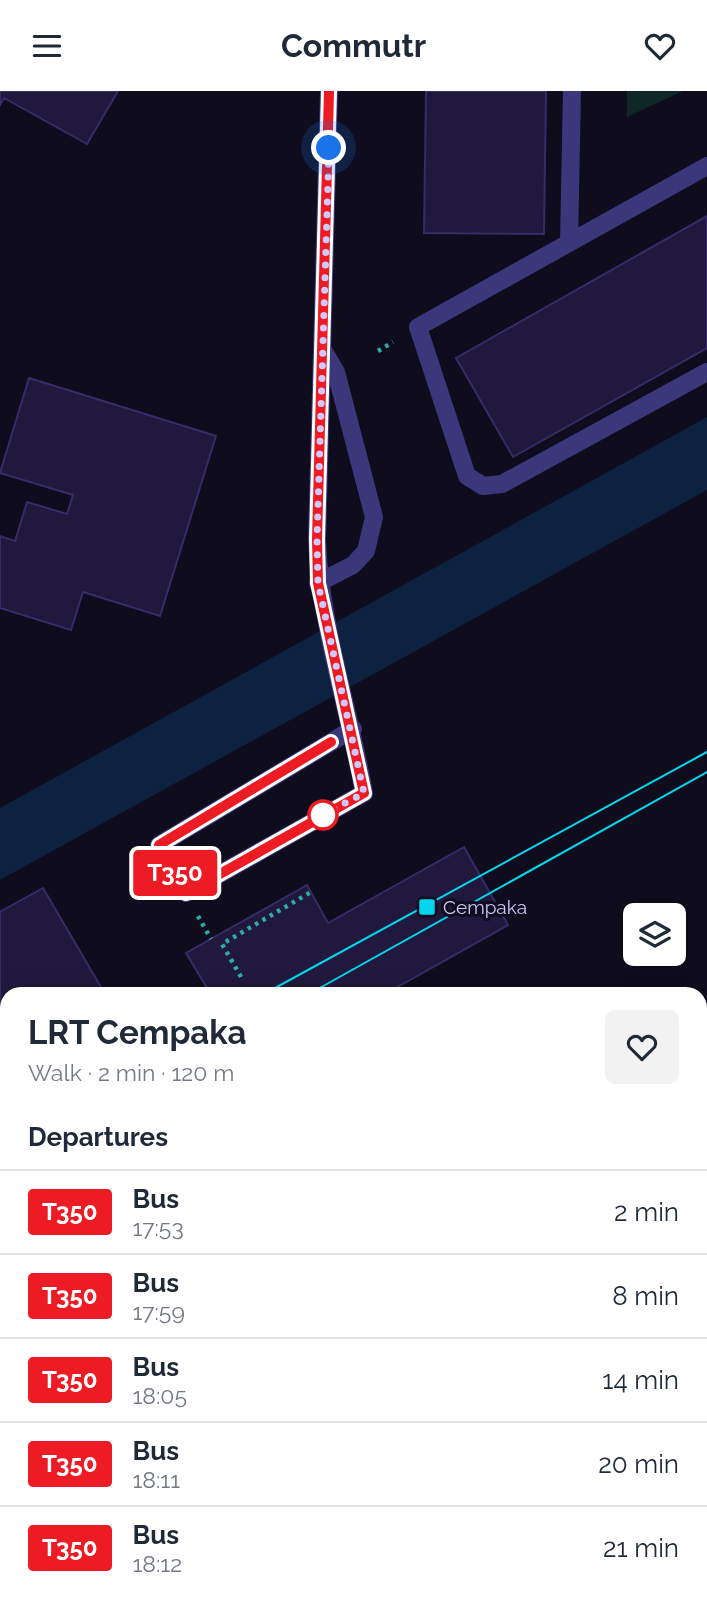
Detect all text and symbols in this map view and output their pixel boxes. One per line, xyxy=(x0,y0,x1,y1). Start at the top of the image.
icon: menu xyxy=(28,27,66,65)
text: Commutr xyxy=(281,27,426,64)
icon: heart xyxy=(641,27,679,65)
your location xyxy=(311,130,346,165)
unlabelled marker xyxy=(308,800,338,830)
line badge: T350 xyxy=(126,850,224,896)
text: T350 xyxy=(147,858,203,887)
place label: Cempaka xyxy=(443,896,527,918)
marker: Cempaka xyxy=(417,897,437,917)
map controls xyxy=(623,903,686,966)
button: layers xyxy=(623,903,686,966)
button: heart xyxy=(605,1010,679,1084)
text: LRT Cempaka xyxy=(28,1013,246,1052)
text: Walk · 2 min · 120 m xyxy=(28,1059,234,1086)
text: Departures xyxy=(28,1122,168,1152)
text: Bus xyxy=(133,1184,179,1214)
text: T350 xyxy=(42,1197,98,1226)
text: 2 min xyxy=(614,1197,679,1227)
text: 17:53 xyxy=(133,1214,184,1241)
text: Bus xyxy=(133,1268,179,1298)
text: T350 xyxy=(42,1281,98,1310)
text: 8 min xyxy=(612,1281,679,1311)
text: 17:59 xyxy=(133,1298,185,1325)
text: Bus xyxy=(133,1352,179,1382)
text: T350 xyxy=(42,1365,98,1394)
text: 14 min xyxy=(602,1365,679,1395)
text: 18:05 xyxy=(133,1382,187,1409)
text: Bus xyxy=(133,1436,179,1466)
text: T350 xyxy=(42,1449,98,1478)
text: 20 min xyxy=(598,1449,679,1479)
text: 18:11 xyxy=(133,1466,180,1493)
text: Bus xyxy=(133,1520,179,1550)
text: T350 xyxy=(42,1533,98,1562)
text: 21 min xyxy=(603,1533,679,1563)
text: 18:12 xyxy=(133,1550,182,1577)

